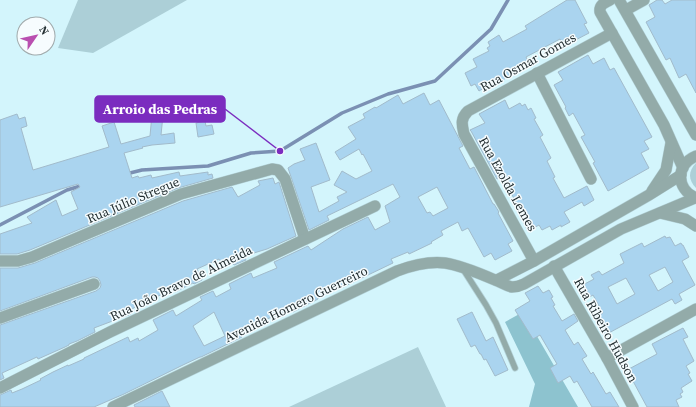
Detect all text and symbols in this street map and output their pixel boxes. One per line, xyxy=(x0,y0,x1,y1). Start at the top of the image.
north arrow xyxy=(16,16,56,56)
text: N xyxy=(35,23,52,38)
street label: Rua Osmar Gomes xyxy=(477,28,579,95)
callout: Arroio das Pedras xyxy=(95,96,225,122)
text: Arroio das Pedras xyxy=(103,99,218,119)
street label: Rua Ezolda Lemes xyxy=(475,134,541,235)
street label: Rua Júlio Stregue xyxy=(84,173,182,227)
street label: Rua João Bravo de Almeida xyxy=(107,241,255,325)
street label: Avenida Homero Guerreiro xyxy=(222,262,370,346)
street label: Rua Ribeiro Hudson xyxy=(570,275,642,385)

